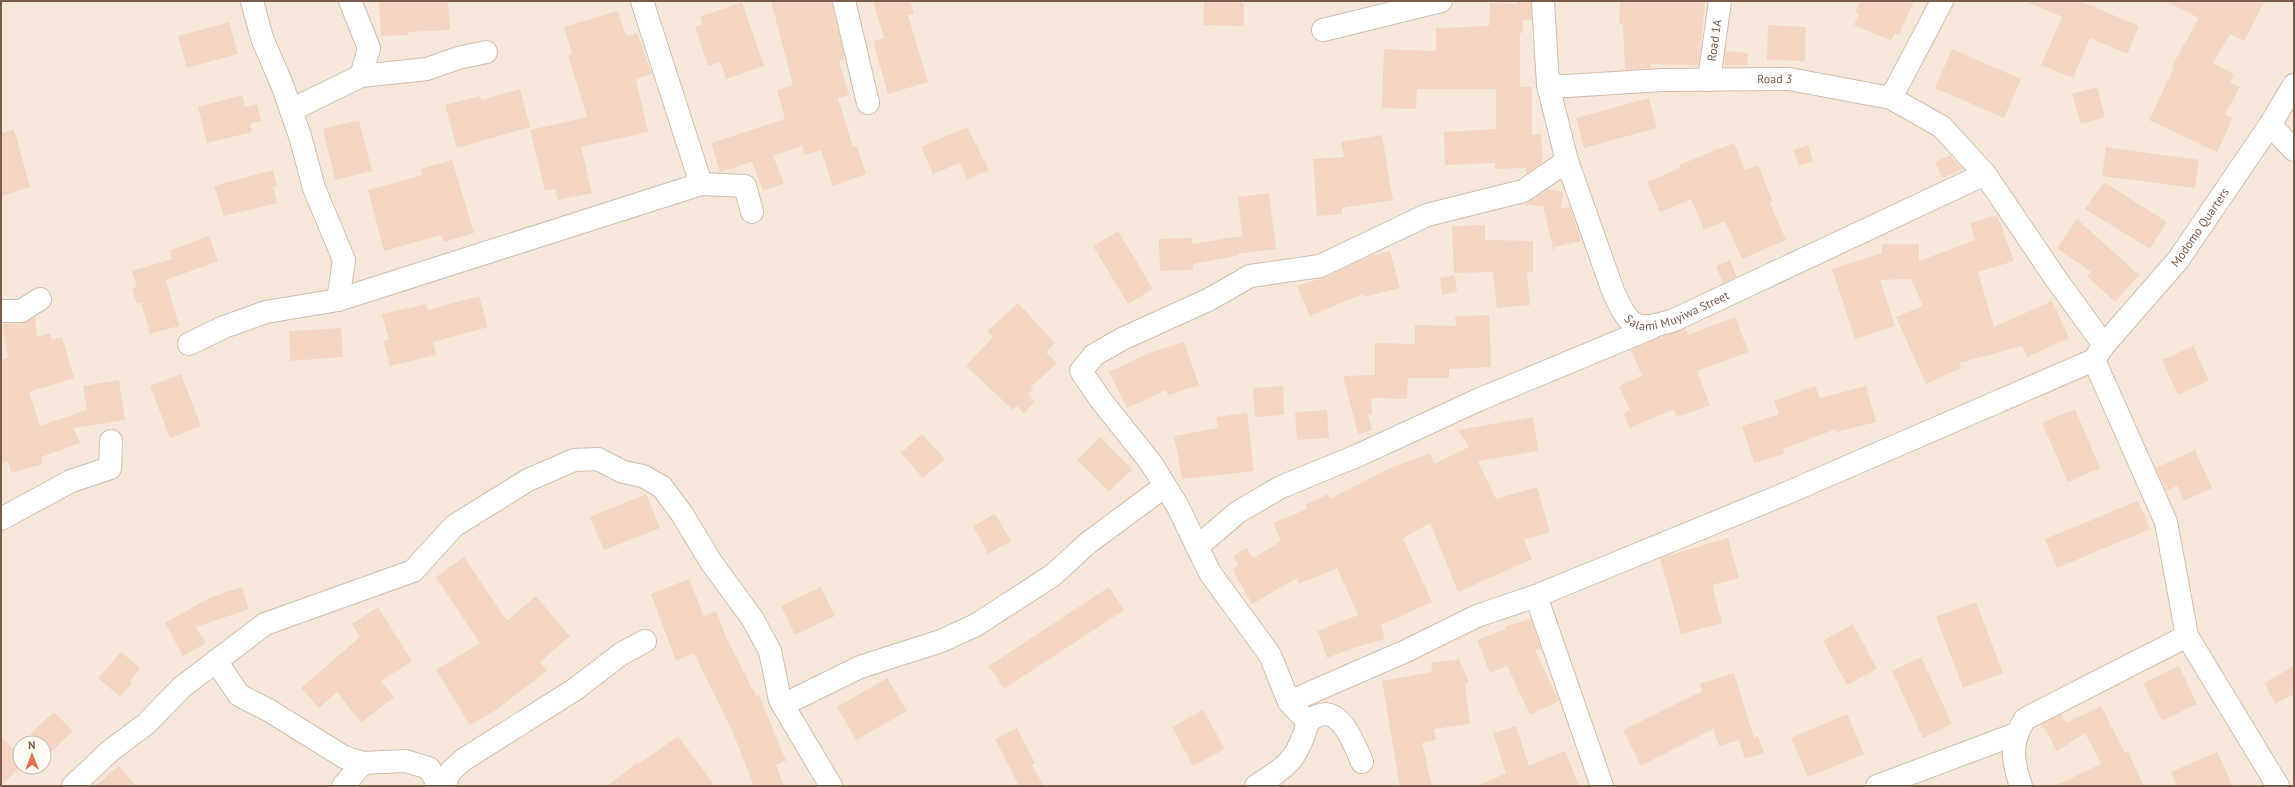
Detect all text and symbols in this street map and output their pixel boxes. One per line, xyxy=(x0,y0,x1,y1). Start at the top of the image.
street label: Road 1A xyxy=(1704,18,1724,62)
street label: Road 3 xyxy=(1757,71,1794,87)
street label: Modomo Quarters xyxy=(2167,185,2232,270)
street label: Salami Muyiwa Street xyxy=(1621,287,1731,334)
north arrow xyxy=(12,735,52,775)
text: N xyxy=(28,738,36,752)

